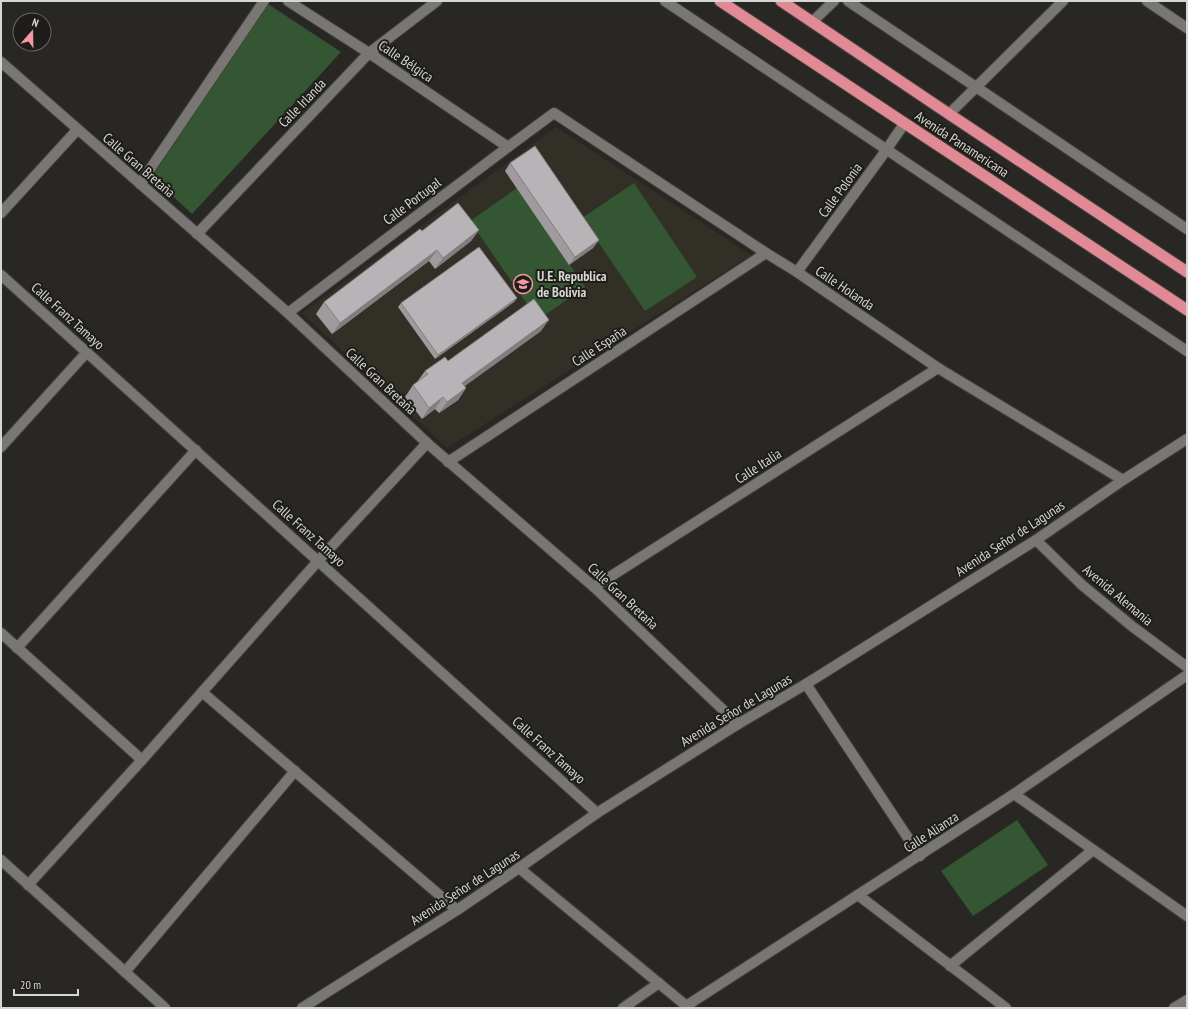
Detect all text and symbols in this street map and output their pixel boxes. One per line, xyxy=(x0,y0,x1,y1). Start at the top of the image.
north arrow xyxy=(12,12,52,52)
text: N xyxy=(30,15,41,30)
street label: Calle Bélgica xyxy=(375,36,437,86)
street label: Calle Irlanda xyxy=(274,75,330,131)
street label: Avenida Panamericana xyxy=(912,107,1012,181)
street label: Calle Gran Bretaña xyxy=(99,129,179,201)
street label: Calle Polonia xyxy=(814,159,866,221)
street label: Calle Portugal xyxy=(379,173,445,229)
street label: Calle Holanda xyxy=(812,262,878,314)
place label: U.E. Republica de Bolivia xyxy=(537,267,607,301)
school or university icon: U.E. Republica de Bolivia xyxy=(512,273,534,295)
street label: Calle Franz Tamayo xyxy=(28,278,108,354)
street label: Calle España xyxy=(568,322,630,370)
street label: Calle Gran Bretaña xyxy=(342,344,420,418)
street label: Calle Italia xyxy=(731,444,785,488)
street label: Calle Franz Tamayo xyxy=(269,495,349,571)
street label: Avenida Señor de Lagunas xyxy=(952,496,1068,580)
street label: Calle Gran Bretaña xyxy=(584,559,662,633)
street label: Avenida Alemania xyxy=(1079,560,1157,630)
street label: Avenida Señor de Lagunas xyxy=(677,670,795,750)
street label: Calle Franz Tamayo xyxy=(509,712,589,788)
street label: Calle Alianza xyxy=(900,808,962,856)
street label: Avenida Señor de Lagunas xyxy=(407,845,523,929)
scale bar xyxy=(14,971,78,997)
text: 20 m xyxy=(20,977,41,992)

